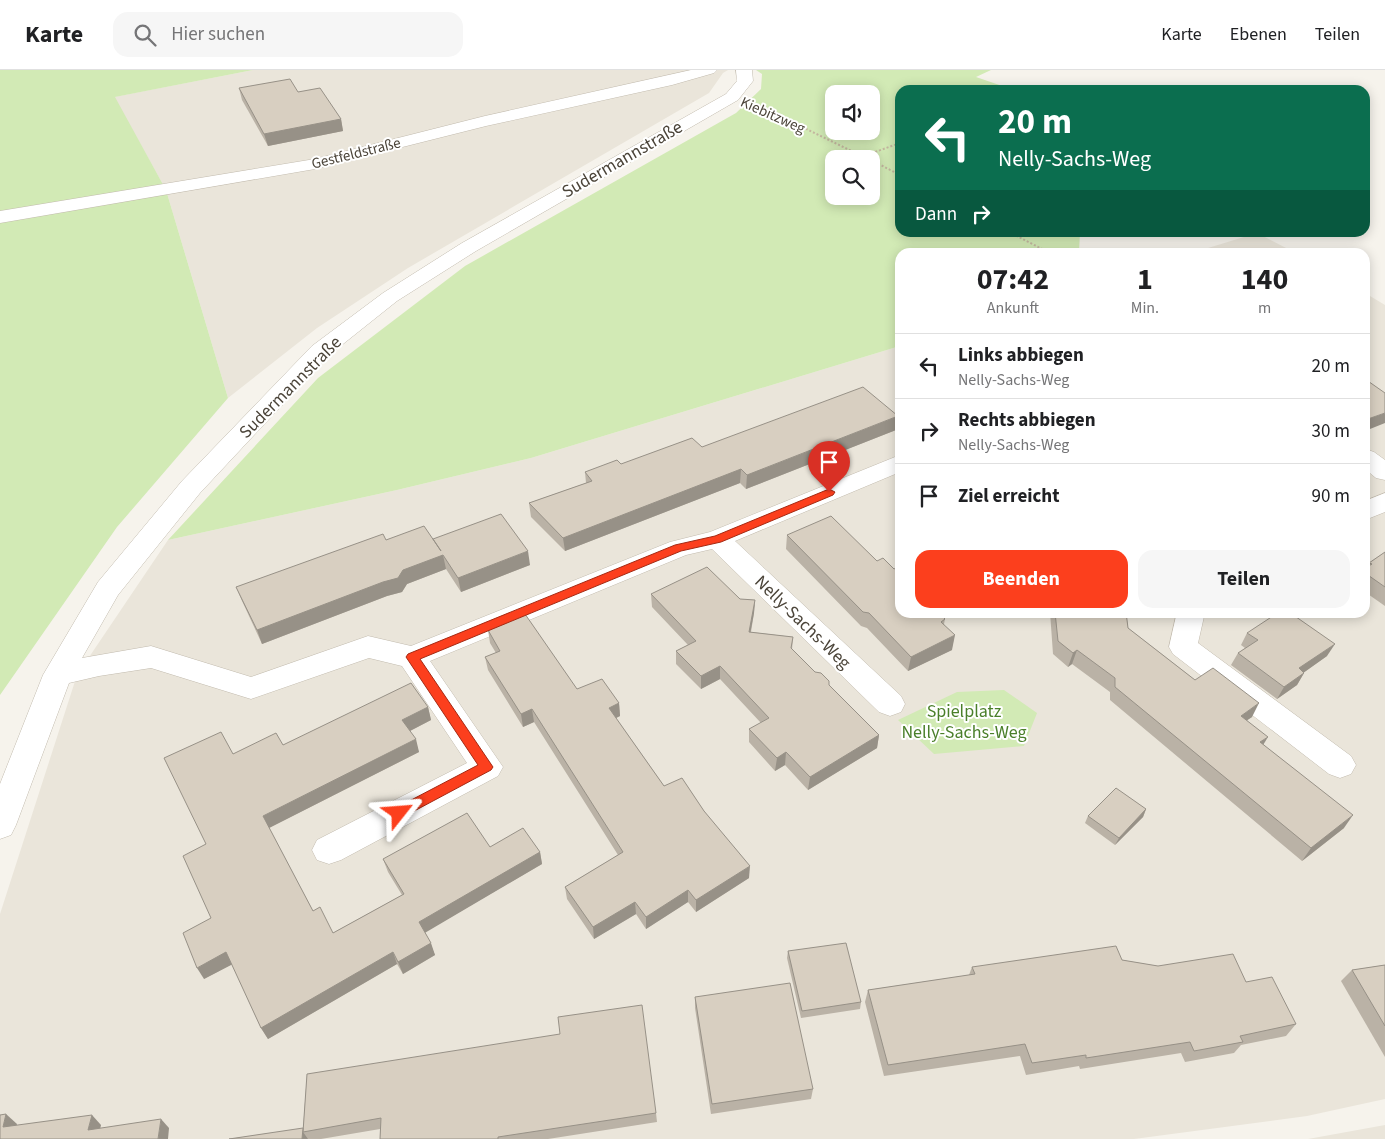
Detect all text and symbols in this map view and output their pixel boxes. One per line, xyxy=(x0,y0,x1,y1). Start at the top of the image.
search box xyxy=(113,12,463,57)
text: Karte xyxy=(25,17,83,52)
icon: search xyxy=(131,21,159,49)
text: Hier suchen xyxy=(171,21,265,48)
text: Karte xyxy=(1161,22,1202,47)
text: Ebenen xyxy=(1230,22,1287,47)
text: Teilen xyxy=(1315,22,1360,47)
map controls xyxy=(825,85,880,205)
button: sound xyxy=(825,85,880,140)
street label: Kiebitzweg xyxy=(737,92,809,139)
text: 20 m xyxy=(998,97,1072,147)
icon: left xyxy=(915,105,980,170)
street label: Sudermannstraße xyxy=(557,115,687,204)
street label: Gestfeldstraße xyxy=(309,132,403,175)
text: Nelly-Sachs-Weg xyxy=(998,143,1151,175)
button: search xyxy=(825,150,880,205)
icon: right xyxy=(967,200,995,228)
text: Dann xyxy=(915,201,957,228)
text: 07:42 xyxy=(977,258,1049,301)
text: 1 xyxy=(1137,258,1153,301)
text: 140 xyxy=(1241,258,1288,301)
text: Ankunft xyxy=(987,297,1039,319)
text: Min. xyxy=(1131,297,1159,319)
text: m xyxy=(1258,297,1271,319)
street label: Sudermannstraße xyxy=(234,330,347,444)
text: Links abbiegen xyxy=(958,342,1084,369)
icon: left xyxy=(915,352,943,380)
text: 20 m xyxy=(1312,353,1350,380)
text: Nelly-Sachs-Weg xyxy=(958,369,1069,391)
text: Rechts abbiegen xyxy=(958,407,1096,434)
icon: right xyxy=(915,417,943,445)
text: 30 m xyxy=(1312,418,1350,445)
text: Nelly-Sachs-Weg xyxy=(958,434,1069,456)
pin xyxy=(808,441,850,492)
icon: arrive xyxy=(815,448,843,476)
icon: arrive xyxy=(915,482,943,510)
text: Ziel erreicht xyxy=(958,483,1059,510)
text: 90 m xyxy=(1312,483,1350,510)
button: Beenden xyxy=(915,550,1128,608)
button: Teilen xyxy=(1138,550,1350,608)
street label: Nelly-Sachs-Weg xyxy=(749,570,856,675)
park label: Spielplatz Nelly-Sachs-Weg xyxy=(901,699,1027,745)
position arrow xyxy=(372,786,424,838)

